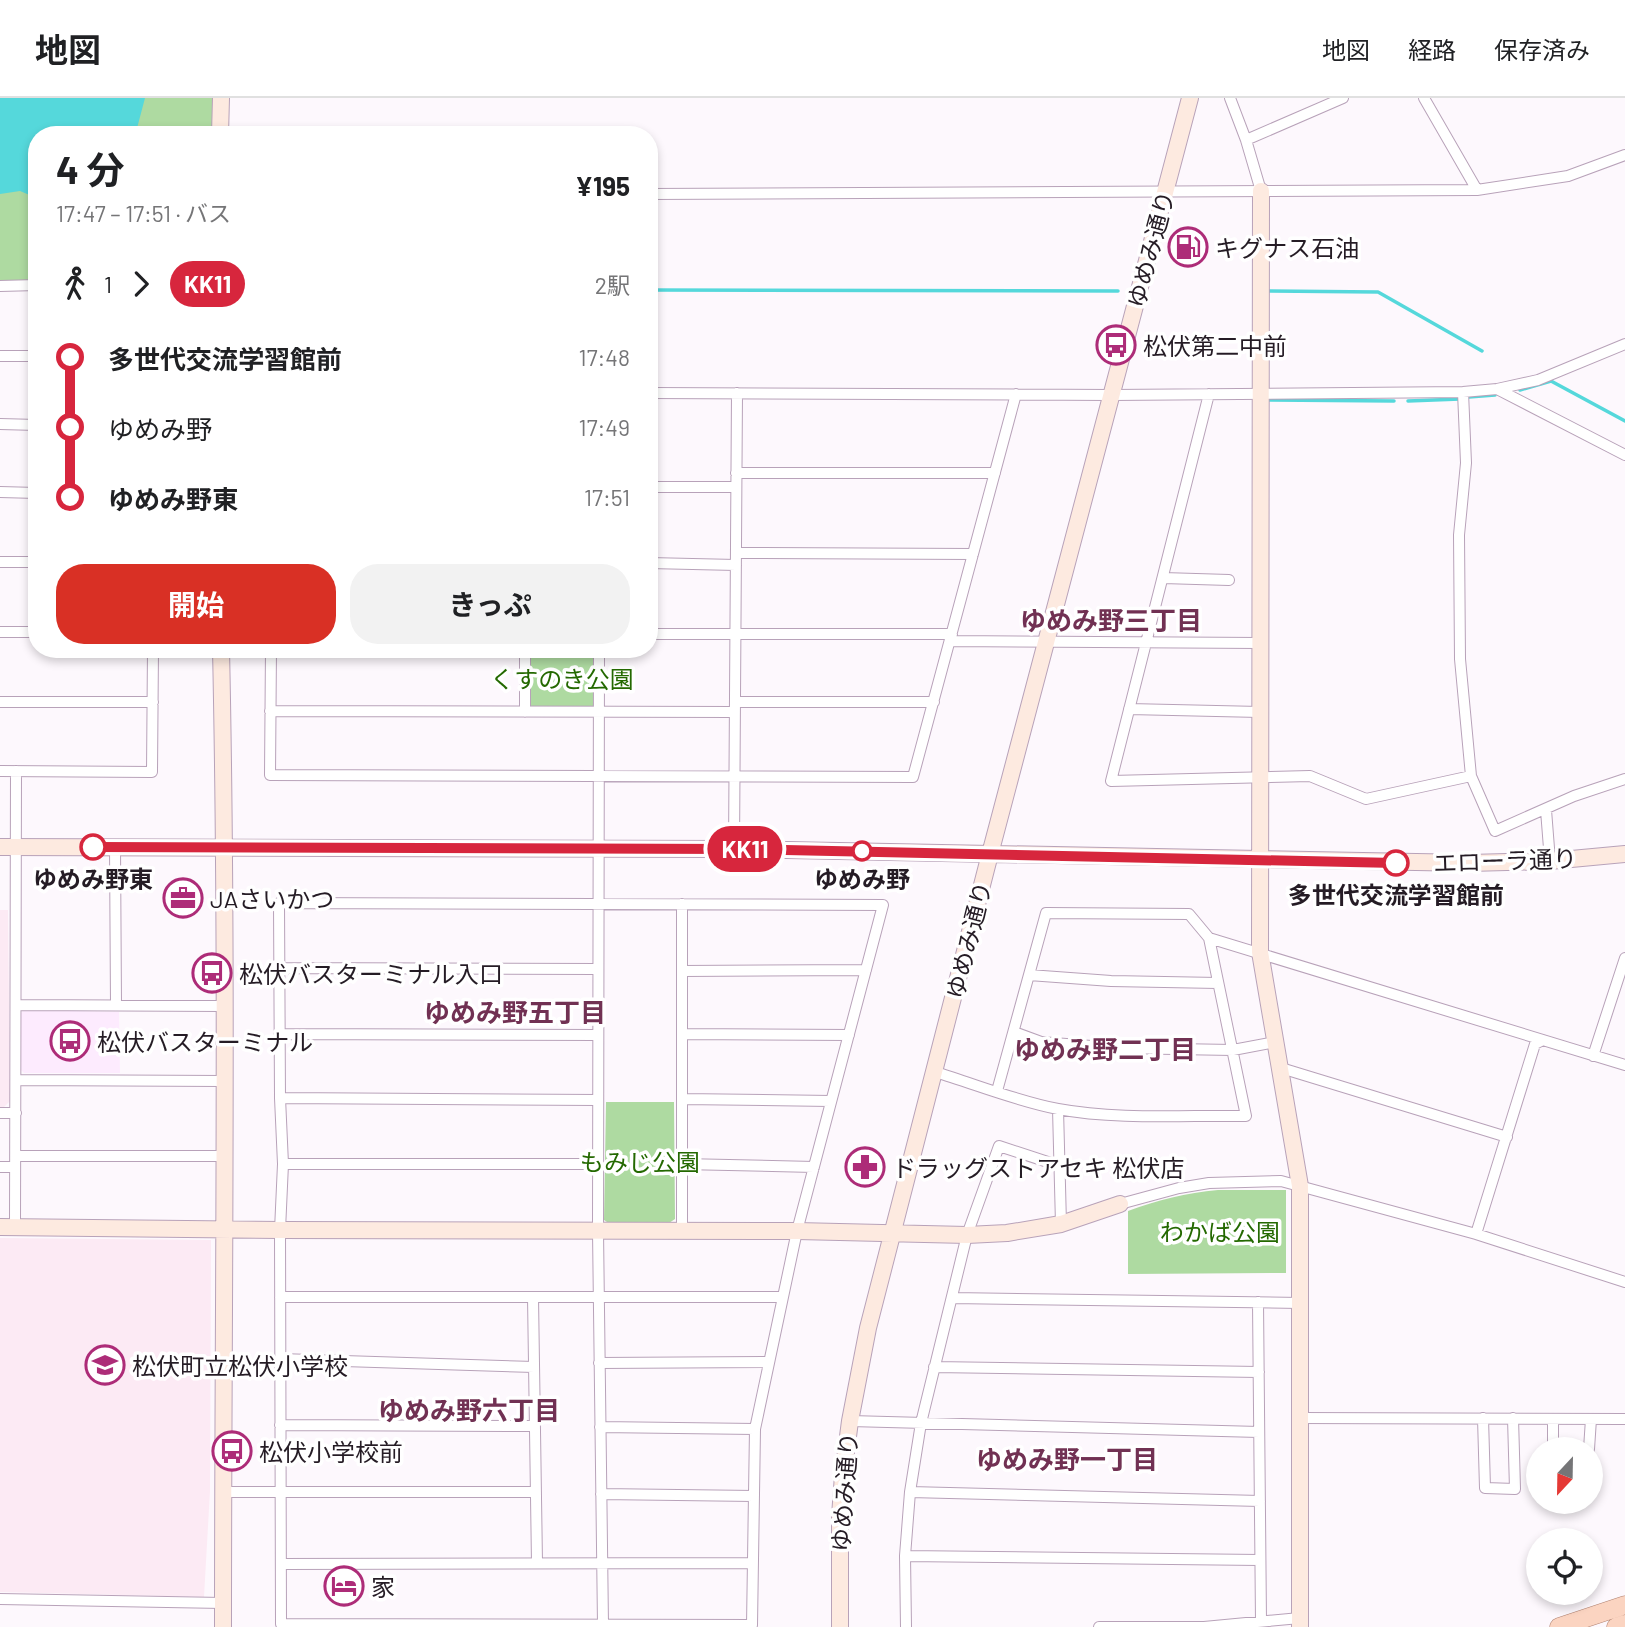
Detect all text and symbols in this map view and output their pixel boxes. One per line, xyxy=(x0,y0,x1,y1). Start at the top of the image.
text: 地図 xyxy=(35,29,101,69)
text: 地図 xyxy=(1322,35,1370,64)
text: 経路 xyxy=(1408,35,1456,64)
text: 保存済み xyxy=(1494,35,1590,64)
text: 4 分 xyxy=(56,146,125,192)
text: ¥195 xyxy=(575,170,630,201)
street label: ゆめみ通り xyxy=(1120,187,1180,311)
text: 17:47 – 17:51 · バス xyxy=(56,199,231,227)
fuel station icon: キグナス石油 xyxy=(1167,226,1209,268)
place label: キグナス石油 xyxy=(1215,233,1359,262)
icon: walk xyxy=(56,265,94,303)
icon: forward xyxy=(122,265,160,303)
text: KK11 xyxy=(184,269,231,298)
text: 1 xyxy=(104,270,112,298)
text: 2駅 xyxy=(595,271,630,299)
bus stop icon: 松伏第二中前 xyxy=(1095,324,1137,366)
place label: 松伏第二中前 xyxy=(1143,331,1287,360)
text: 多世代交流学習館前 xyxy=(108,343,342,374)
text: 17:48 xyxy=(579,343,630,371)
text: ゆめみ野 xyxy=(108,413,212,444)
text: 17:49 xyxy=(579,413,630,441)
text: ゆめみ野東 xyxy=(108,483,238,514)
text: 17:51 xyxy=(584,483,630,511)
button: 開始 xyxy=(56,564,336,644)
button: きっぷ xyxy=(350,564,630,644)
district label: ゆめみ野三丁目 xyxy=(1020,604,1202,635)
park label: くすのき公園 xyxy=(490,664,634,693)
line badge: KK11 xyxy=(696,826,794,872)
marker: ゆめみ野東 xyxy=(80,834,106,860)
text: KK11 xyxy=(721,834,769,863)
marker: ゆめみ野 xyxy=(852,841,872,861)
street label: エローラ通り xyxy=(1433,843,1577,877)
marker: 多世代交流学習館前 xyxy=(1383,850,1409,876)
place label: ゆめみ野東 xyxy=(33,864,153,893)
place label: ゆめみ野 xyxy=(814,864,910,893)
office icon: JAさいかつ xyxy=(162,877,204,919)
street label: ゆめみ通り xyxy=(939,878,997,1002)
place label: 多世代交流学習館前 xyxy=(1288,880,1504,909)
place label: JAさいかつ xyxy=(210,884,334,913)
bus stop icon: 松伏バスターミナル入口 xyxy=(191,952,233,994)
place label: 松伏バスターミナル入口 xyxy=(239,959,503,988)
district label: ゆめみ野五丁目 xyxy=(424,996,606,1027)
bus stop icon: 松伏バスターミナル xyxy=(49,1020,91,1062)
place label: 松伏バスターミナル xyxy=(97,1027,313,1056)
district label: ゆめみ野二丁目 xyxy=(1014,1033,1196,1064)
pharmacy icon: ドラッグストアセキ 松伏店 xyxy=(844,1146,886,1188)
park label: もみじ公園 xyxy=(580,1147,700,1176)
place label: ドラッグストアセキ 松伏店 xyxy=(892,1153,1184,1182)
park label: わかば公園 xyxy=(1160,1217,1280,1246)
school or university icon: 松伏町立松伏小学校 xyxy=(84,1344,126,1386)
place label: 松伏町立松伏小学校 xyxy=(132,1351,348,1380)
district label: ゆめみ野六丁目 xyxy=(378,1394,560,1425)
bus stop icon: 松伏小学校前 xyxy=(211,1430,253,1472)
street label: ゆめみ通り xyxy=(825,1431,863,1553)
place label: 松伏小学校前 xyxy=(259,1437,403,1466)
north arrow xyxy=(1526,1437,1603,1514)
map controls xyxy=(1526,1437,1603,1605)
district label: ゆめみ野一丁目 xyxy=(976,1443,1158,1474)
button: locate xyxy=(1526,1528,1603,1605)
hotel icon: 家 xyxy=(323,1565,365,1607)
place label: 家 xyxy=(371,1572,395,1601)

